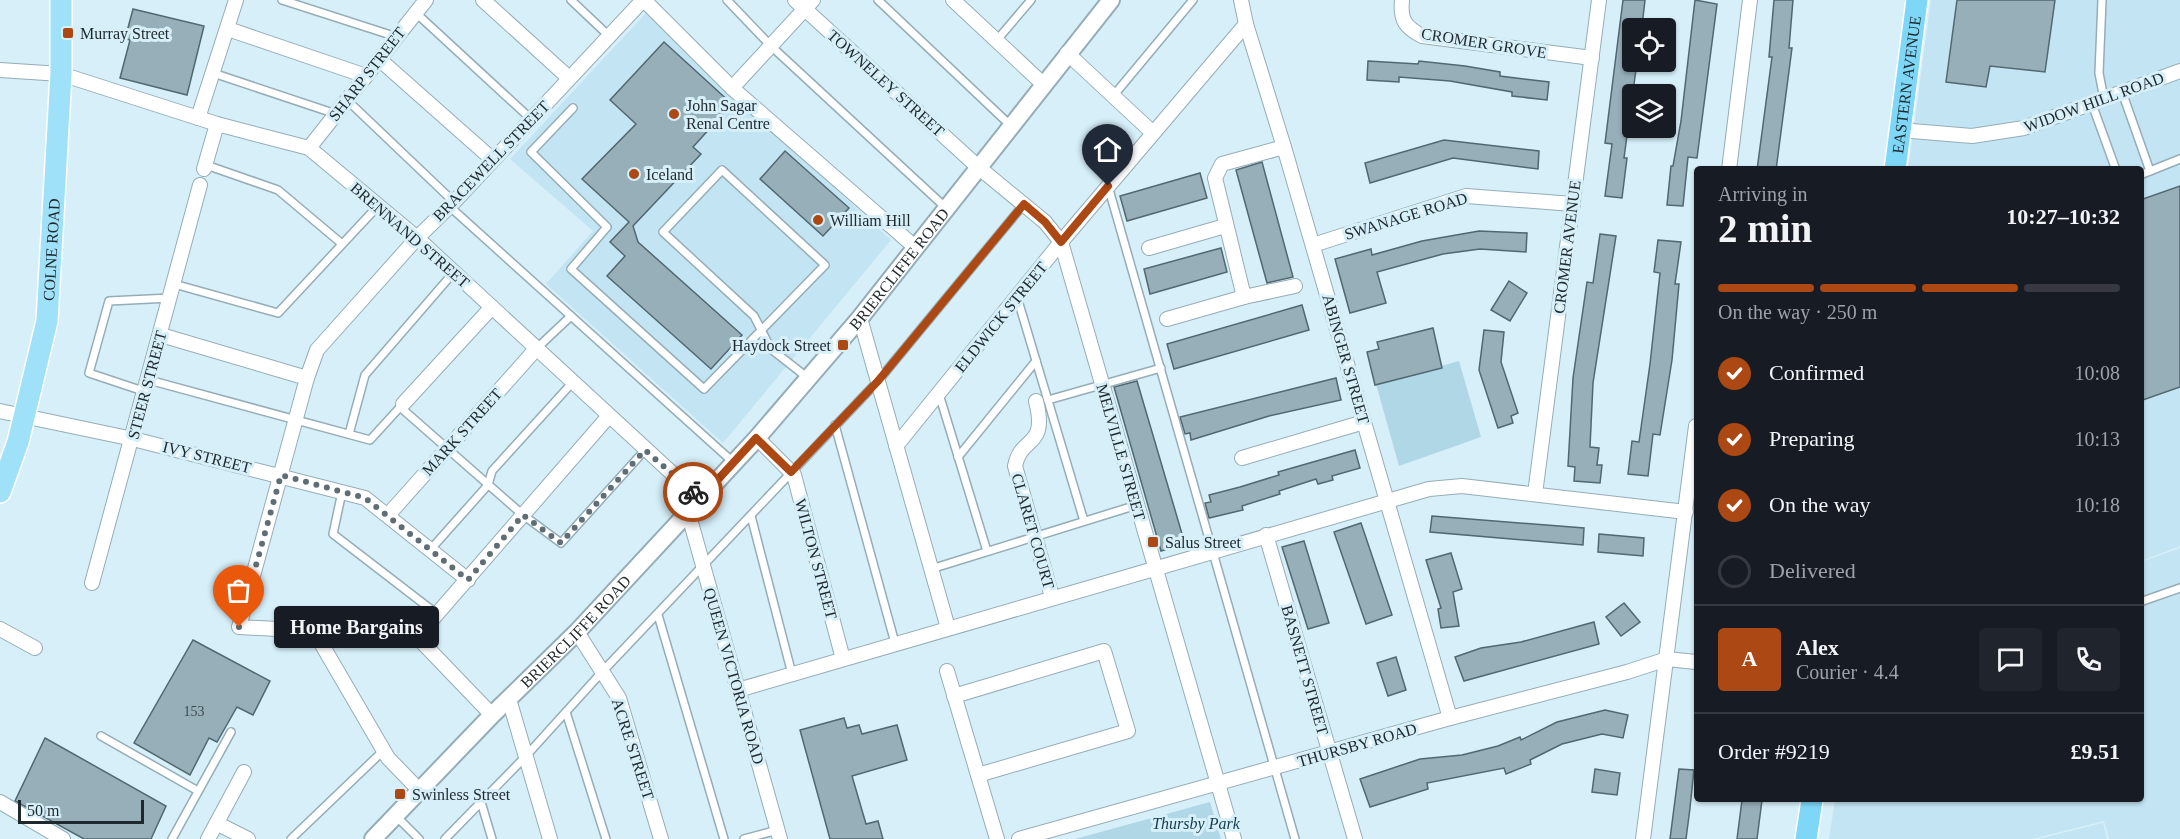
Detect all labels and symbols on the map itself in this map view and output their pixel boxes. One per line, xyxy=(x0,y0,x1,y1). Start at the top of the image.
street label: EASTERN AVENUE xyxy=(1889,15,1923,155)
street label: SHARP STREET xyxy=(325,24,409,124)
place label: Murray Street xyxy=(80,25,170,43)
street label: CROMER GROVE xyxy=(1420,25,1548,61)
marker: Murray Street xyxy=(61,26,75,40)
street label: TOWNELEY STREET xyxy=(824,26,948,140)
street label: WIDOW HILL ROAD xyxy=(2022,69,2166,135)
street label: BRACEWELL STREET xyxy=(429,97,553,224)
place label: John Sagar Renal Centre xyxy=(686,97,770,132)
marker: John Sagar Renal Centre xyxy=(667,107,681,121)
pin xyxy=(1082,124,1133,186)
place label: Iceland xyxy=(646,166,693,183)
marker: Iceland xyxy=(627,167,641,181)
street label: BRENNAND STREET xyxy=(347,179,473,291)
street label: CROMER AVENUE xyxy=(1550,179,1584,315)
street label: SWANAGE ROAD xyxy=(1343,189,1469,243)
street label: COLNE ROAD xyxy=(40,198,62,301)
street label: BRIERCLIFFE ROAD xyxy=(845,205,952,333)
place label: William Hill xyxy=(830,212,911,229)
marker: William Hill xyxy=(811,213,825,227)
street label: ELDWICK STREET xyxy=(951,258,1051,375)
street label: ABINGER STREET xyxy=(1319,292,1373,426)
street label: STEER STREET xyxy=(124,329,170,441)
place label: Haydock Street xyxy=(732,337,832,355)
marker: Haydock Street xyxy=(836,338,850,352)
street label: MELVILLE STREET xyxy=(1093,382,1149,522)
street label: MARK STREET xyxy=(419,385,505,479)
street label: IVY STREET xyxy=(161,438,253,476)
courier xyxy=(663,462,723,522)
street label: CLARET COURT xyxy=(1008,471,1058,591)
street label: WILTON STREET xyxy=(792,497,840,621)
place label: Salus Street xyxy=(1165,534,1242,551)
marker: Salus Street xyxy=(1146,535,1160,549)
pin xyxy=(213,565,264,627)
street label: BRIERCLIFFE ROAD xyxy=(517,572,634,691)
street label: QUEEN VICTORIA ROAD xyxy=(701,586,767,766)
street label: BASNETT STREET xyxy=(1278,603,1332,737)
callout: Home Bargains xyxy=(275,606,440,648)
street label: ACRE STREET xyxy=(609,696,657,802)
house number: 153 xyxy=(184,704,205,719)
street label: THURSBY ROAD xyxy=(1295,720,1419,770)
place label: Swinless Street xyxy=(412,786,511,803)
marker: Swinless Street xyxy=(393,787,407,801)
scale bar xyxy=(18,797,144,824)
park label: Thursby Park xyxy=(1152,815,1241,833)

